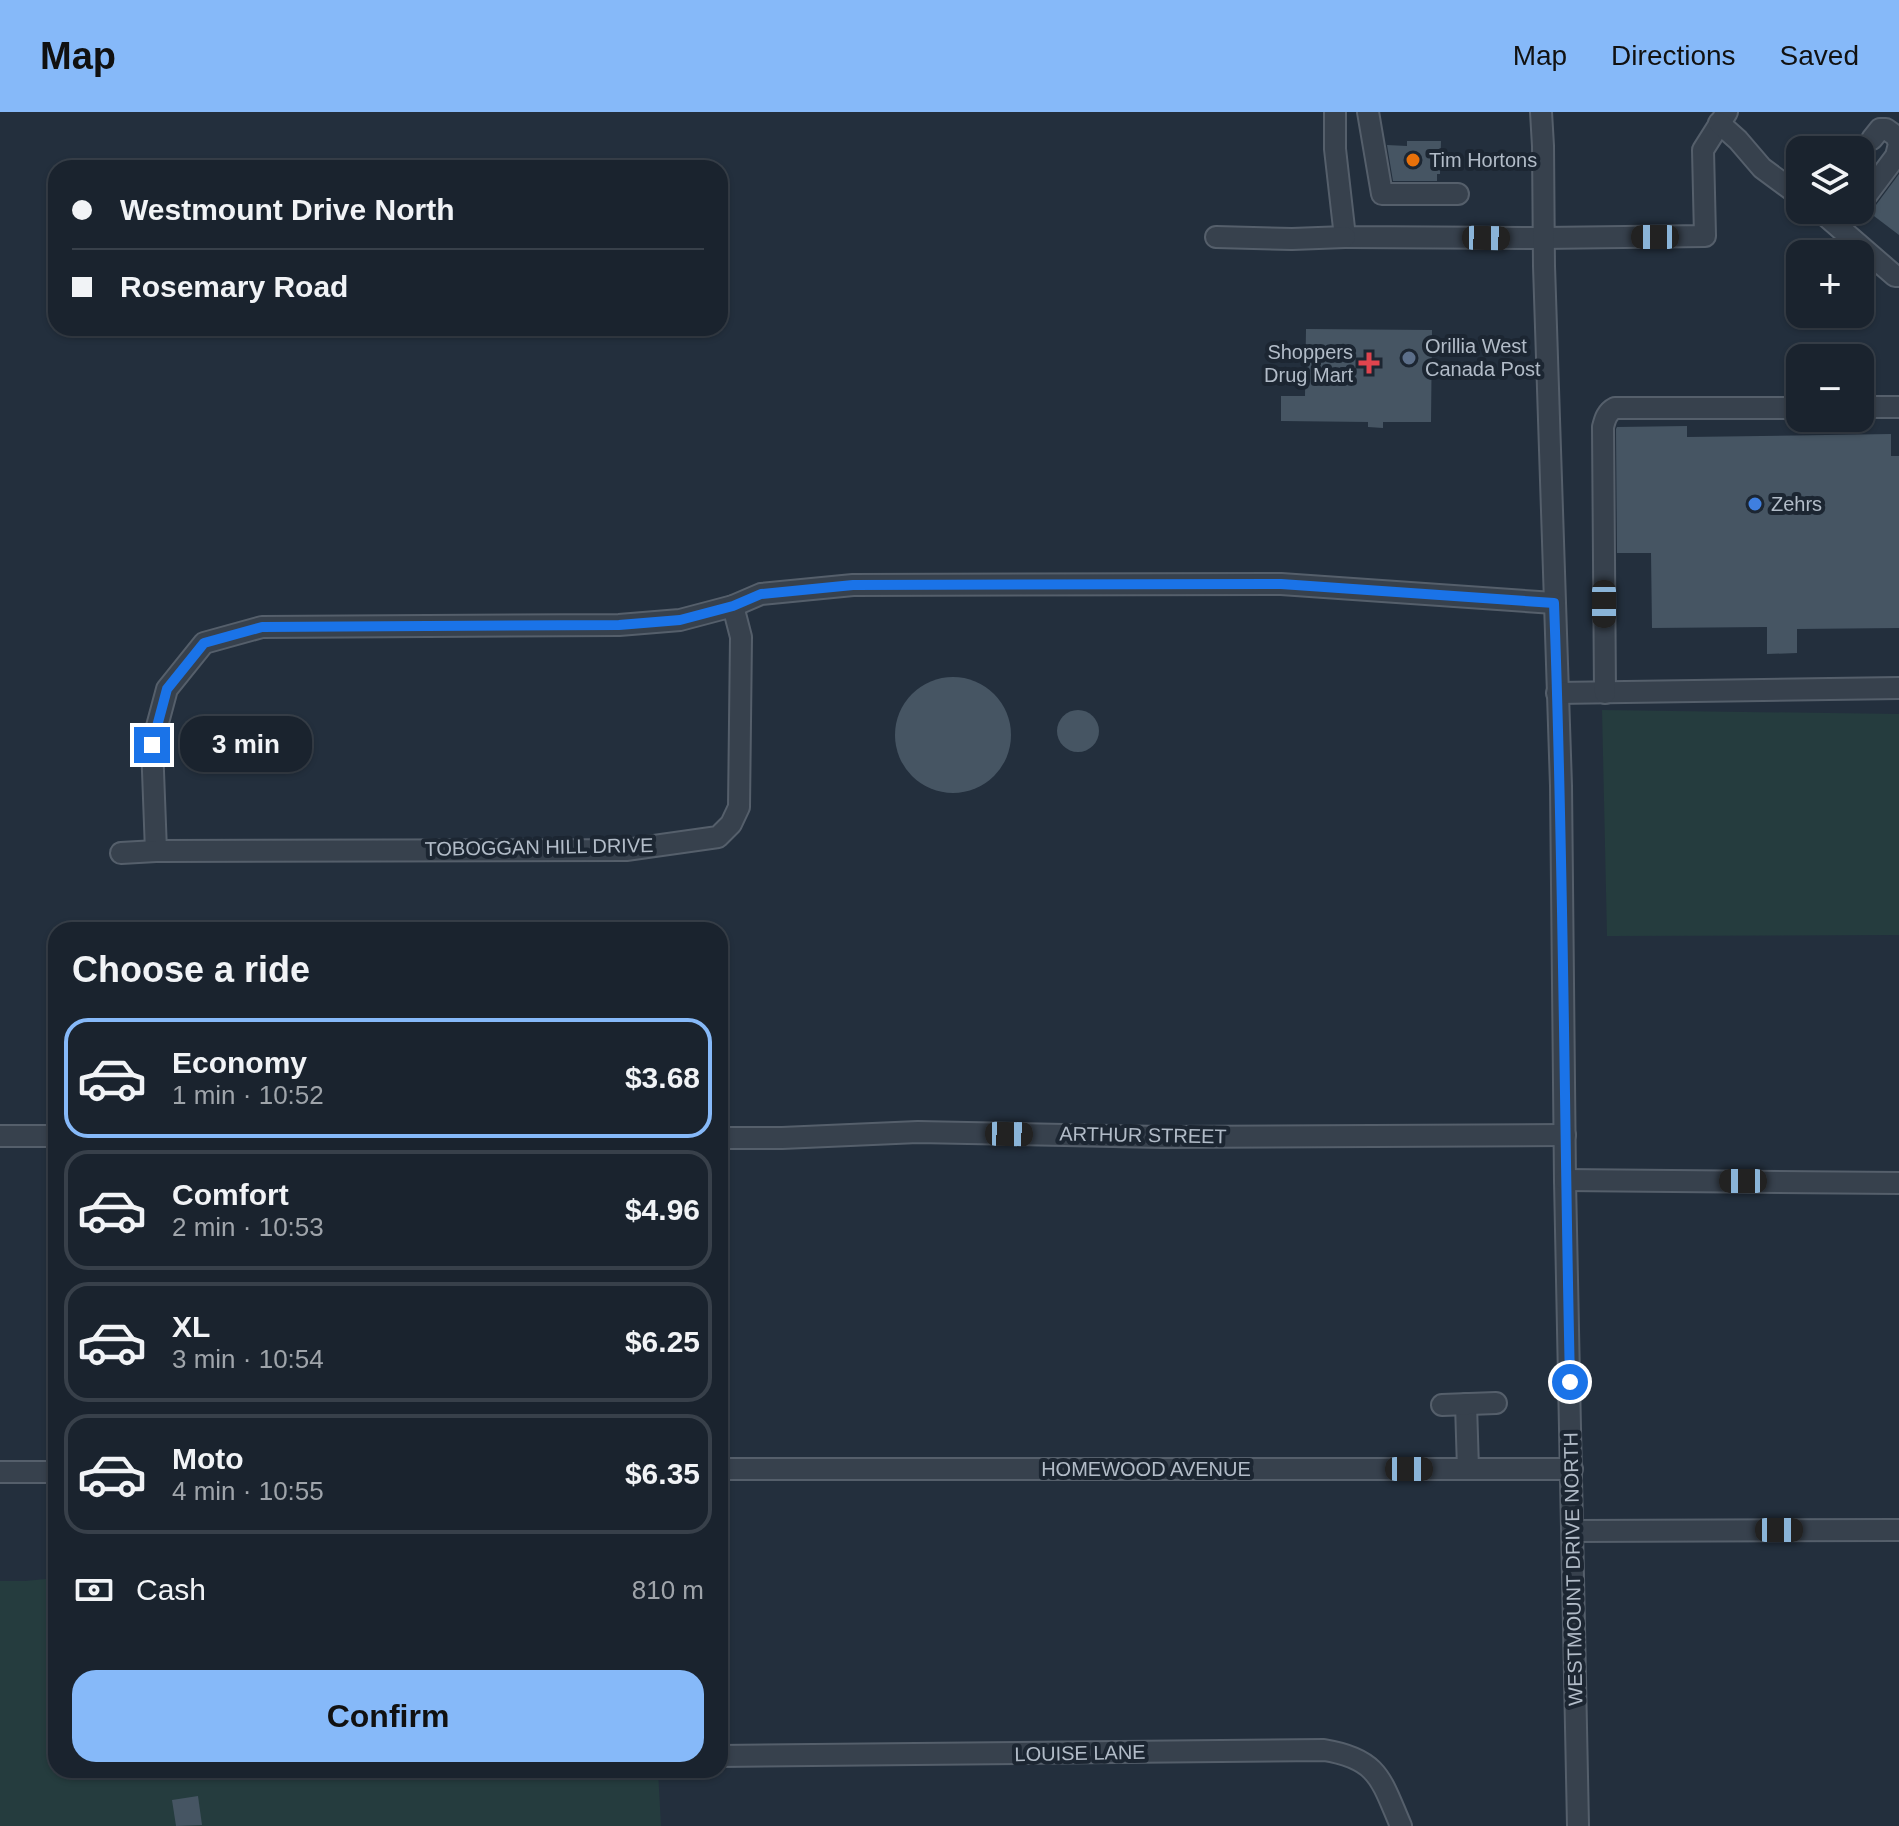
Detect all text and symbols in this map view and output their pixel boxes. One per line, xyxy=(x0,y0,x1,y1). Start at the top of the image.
text: Map xyxy=(40,35,116,77)
text: Map xyxy=(1513,40,1567,71)
text: Directions xyxy=(1611,40,1736,71)
text: Saved xyxy=(1780,40,1859,71)
map controls xyxy=(1786,136,1874,432)
button: layers xyxy=(1786,136,1874,224)
place label: Tim Hortons xyxy=(1429,149,1537,171)
marker: Tim Hortons xyxy=(1404,151,1422,169)
text: Westmount Drive North xyxy=(120,193,454,226)
car xyxy=(1631,225,1679,249)
car xyxy=(1462,226,1510,250)
button: + xyxy=(1786,240,1874,328)
text: Rosemary Road xyxy=(120,270,348,303)
place label: Orillia West Canada Post xyxy=(1425,335,1541,380)
place label: Shoppers Drug Mart xyxy=(1264,341,1353,386)
button: − xyxy=(1786,344,1874,432)
marker: Orillia West Canada Post xyxy=(1400,349,1418,367)
marker: Shoppers Drug Mart xyxy=(1360,354,1378,372)
place label: Zehrs xyxy=(1771,493,1822,515)
marker: Zehrs xyxy=(1746,495,1764,513)
car xyxy=(1592,580,1616,628)
callout: 3 min xyxy=(180,717,312,773)
route end xyxy=(134,727,170,763)
text: 3 min xyxy=(212,729,280,759)
street label: TOBOGGAN HILL DRIVE xyxy=(424,834,654,860)
text: Choose a ride xyxy=(72,949,310,990)
icon: car xyxy=(76,1042,148,1114)
text: Economy xyxy=(172,1046,307,1079)
text: $3.68 xyxy=(625,1061,700,1094)
text: 1 min · 10:52 xyxy=(172,1080,324,1110)
car xyxy=(985,1122,1033,1146)
street label: ARTHUR STREET xyxy=(1059,1123,1227,1147)
car xyxy=(1719,1169,1767,1193)
icon: car xyxy=(76,1174,148,1246)
text: Comfort xyxy=(172,1178,289,1211)
text: $4.96 xyxy=(625,1193,700,1226)
text: 2 min · 10:53 xyxy=(172,1212,324,1242)
icon: car xyxy=(76,1306,148,1378)
text: XL xyxy=(172,1310,210,1343)
text: $6.25 xyxy=(625,1325,700,1358)
text: 3 min · 10:54 xyxy=(172,1344,324,1374)
route start xyxy=(1552,1364,1588,1400)
street label: WESTMOUNT DRIVE NORTH xyxy=(1560,1432,1586,1706)
icon: car xyxy=(76,1438,148,1510)
text: Moto xyxy=(172,1442,244,1475)
text: $6.35 xyxy=(625,1457,700,1490)
car xyxy=(1385,1457,1433,1481)
street label: HOMEWOOD AVENUE xyxy=(1041,1458,1251,1480)
text: 4 min · 10:55 xyxy=(172,1476,324,1506)
car xyxy=(1755,1518,1803,1542)
icon: cash xyxy=(72,1568,116,1612)
text: Cash xyxy=(136,1573,206,1606)
text: 810 m xyxy=(632,1575,704,1605)
button: Confirm xyxy=(72,1670,704,1762)
street label: LOUISE LANE xyxy=(1014,1741,1146,1765)

